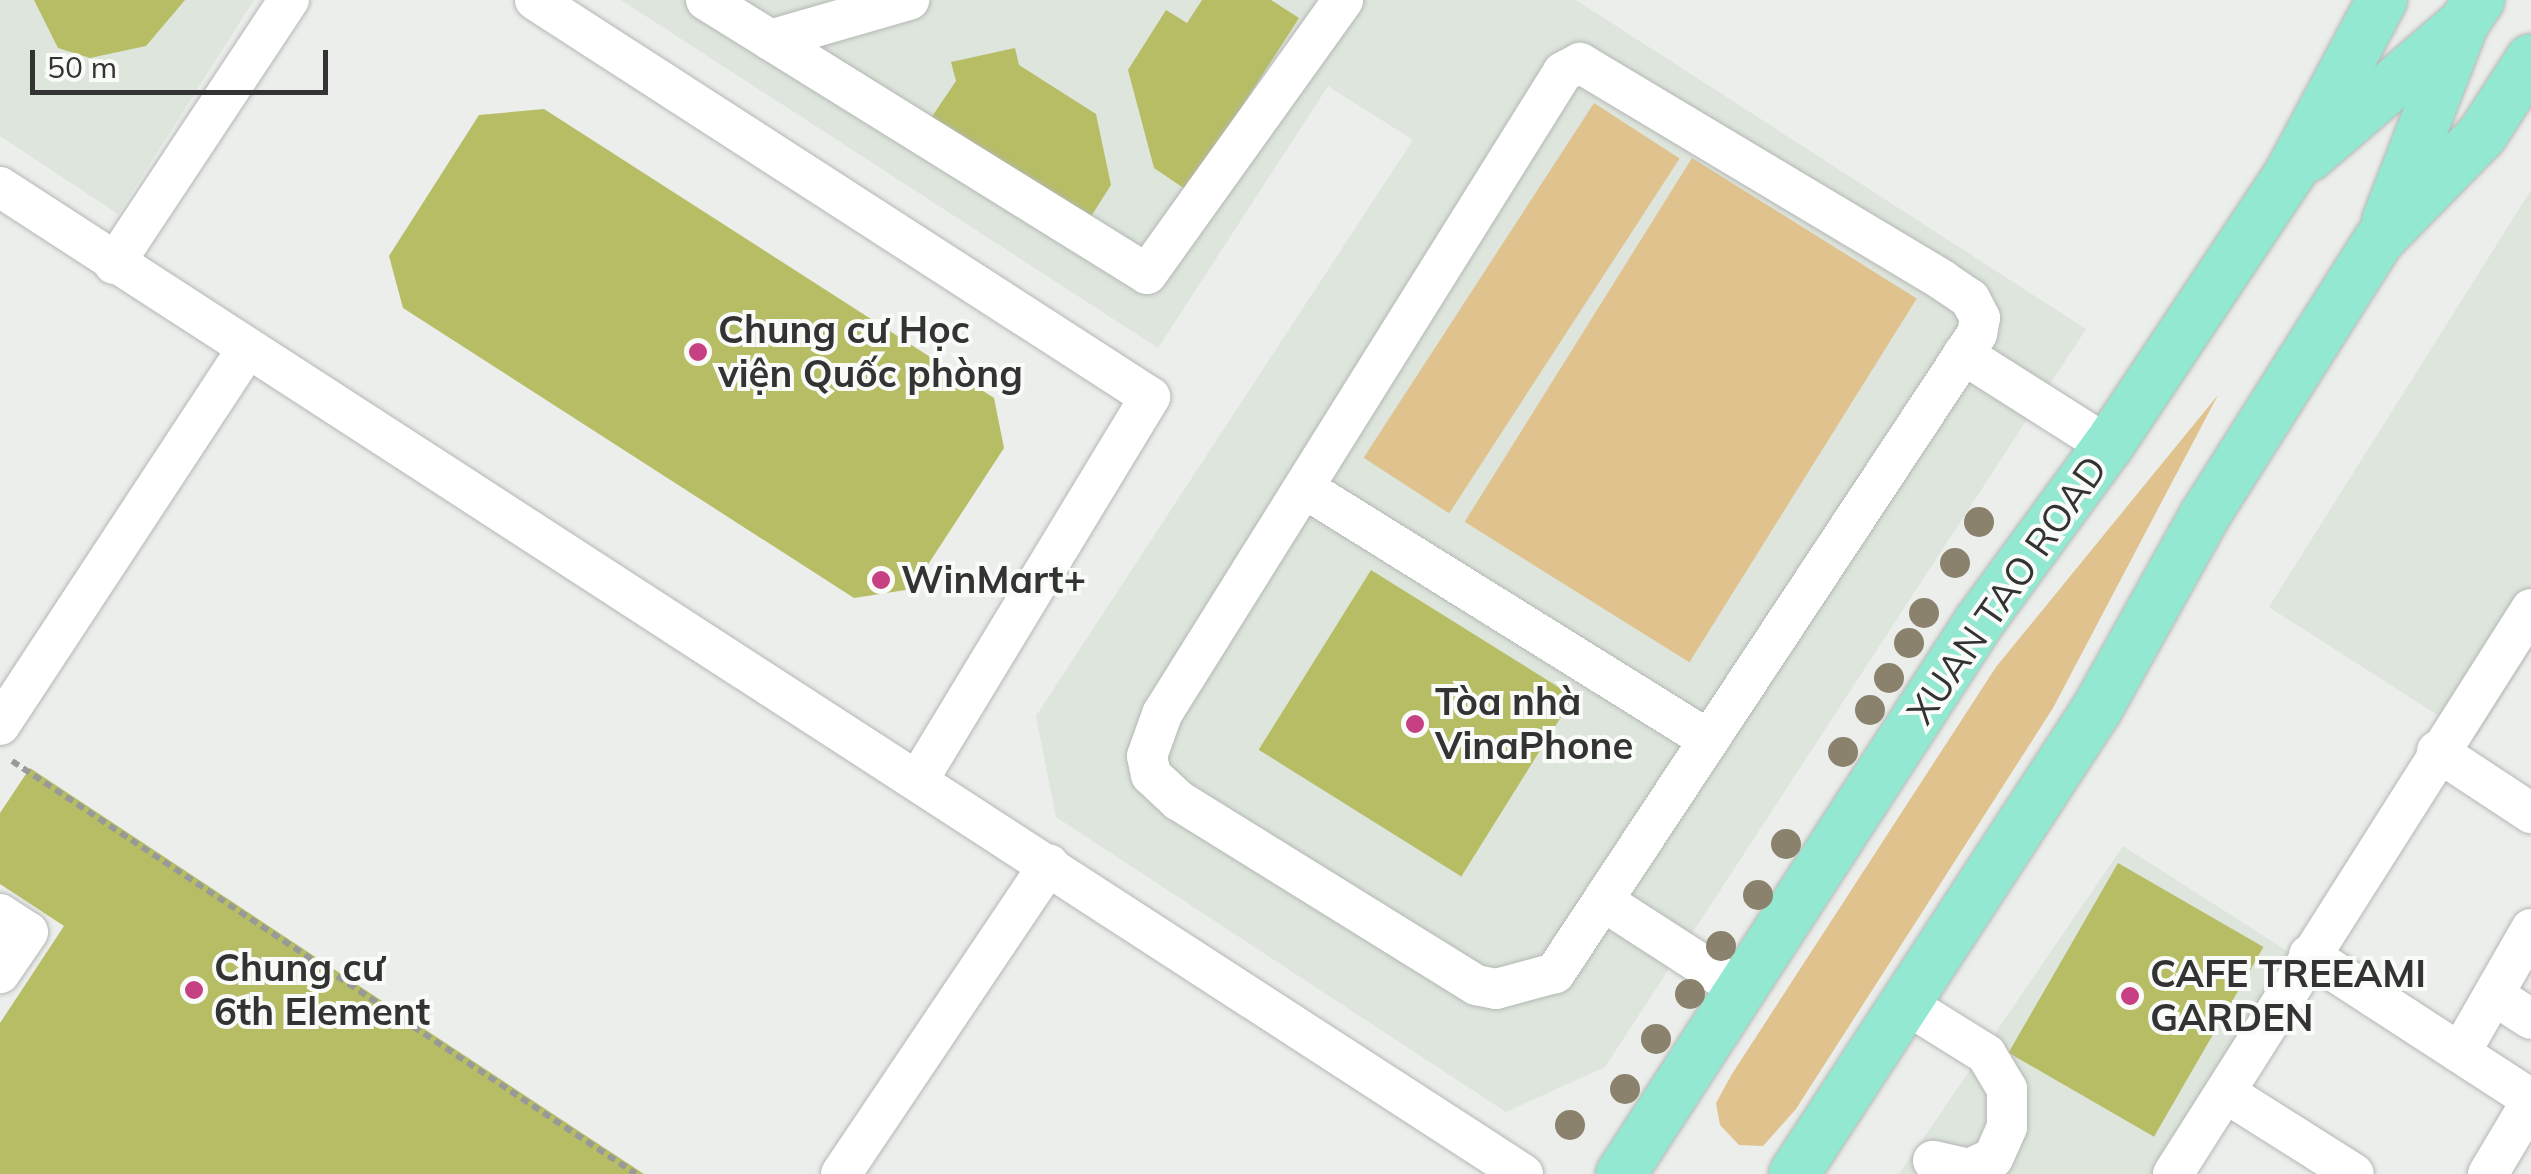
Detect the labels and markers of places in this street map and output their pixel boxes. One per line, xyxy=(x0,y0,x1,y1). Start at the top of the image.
place label: Chung cư Học viện Quốc phòng xyxy=(718,307,1023,396)
marker: Chung cư Học viện Quốc phòng xyxy=(687,341,709,363)
place label: WinMart+ xyxy=(901,557,1086,603)
marker: WinMart+ xyxy=(870,569,892,591)
place label: Tòa nhà VinaPhone xyxy=(1435,679,1633,768)
marker: Tòa nhà VinaPhone xyxy=(1404,713,1426,735)
place label: Chung cư 6th Element xyxy=(214,945,430,1034)
place label: CAFE TREEAMI GARDEN xyxy=(2150,951,2426,1040)
marker: Chung cư 6th Element xyxy=(183,979,205,1001)
marker: CAFE TREEAMI GARDEN xyxy=(2119,985,2141,1007)

